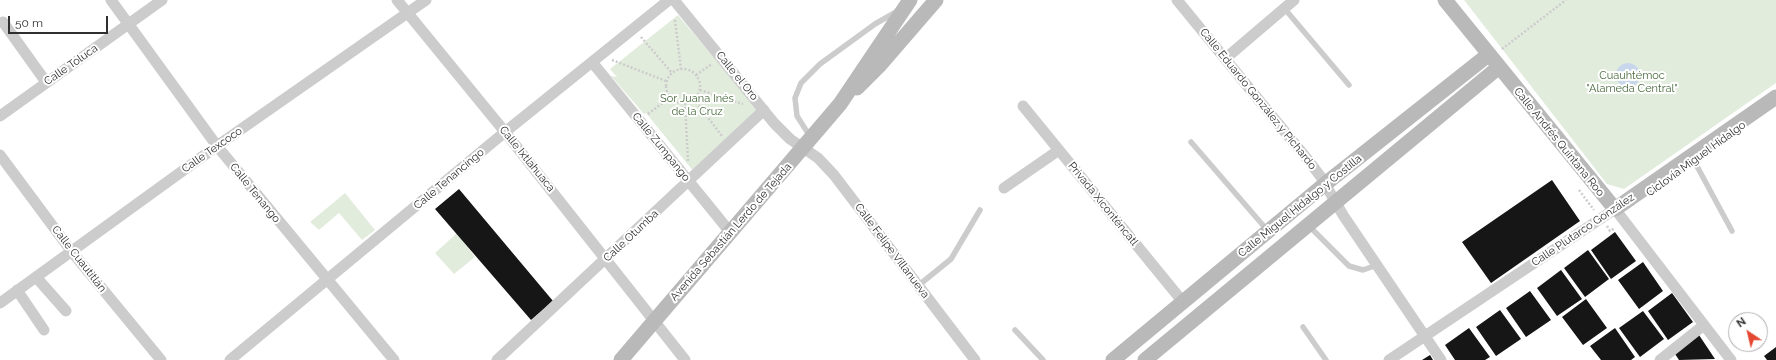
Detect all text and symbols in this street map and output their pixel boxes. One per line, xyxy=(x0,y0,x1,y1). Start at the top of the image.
scale bar xyxy=(10,8,110,34)
text: 50 m xyxy=(15,16,43,30)
street label: Calle Eduardo González y Pichardo xyxy=(1197,26,1319,172)
street label: Calle Toluca xyxy=(42,42,100,88)
street label: Calle el Oro xyxy=(713,49,761,103)
park label: Cuauhtémoc "Alameda Central" xyxy=(1586,69,1678,95)
street label: Calle Andrés Quintana Roo xyxy=(1511,85,1607,199)
park label: Sor Juana Inés de la Cruz xyxy=(660,92,734,118)
street label: Calle Zumpango xyxy=(629,110,693,184)
street label: Ciclovía Miguel Hidalgo xyxy=(1644,118,1748,200)
street label: Calle Ixtlahuaca xyxy=(496,123,558,195)
street label: Calle Texcoco xyxy=(179,124,245,176)
street label: Calle Tenancingo xyxy=(411,146,487,212)
street label: Calle Miguel Hidalgo y Costilla xyxy=(1236,152,1364,260)
street label: Avenida Sebastián Lerdo de Tejada xyxy=(668,160,794,304)
street label: Privada Xiconténcatl xyxy=(1065,160,1141,248)
street label: Calle Tenango xyxy=(227,161,283,225)
street label: Calle Plutarco González xyxy=(1529,191,1637,269)
street label: Calle Felipe Villanueva xyxy=(852,201,932,301)
street label: Calle Otumba xyxy=(601,207,661,265)
street label: Calle Cuautitlán xyxy=(49,223,109,295)
north arrow xyxy=(1728,312,1768,352)
text: N xyxy=(1734,315,1749,330)

